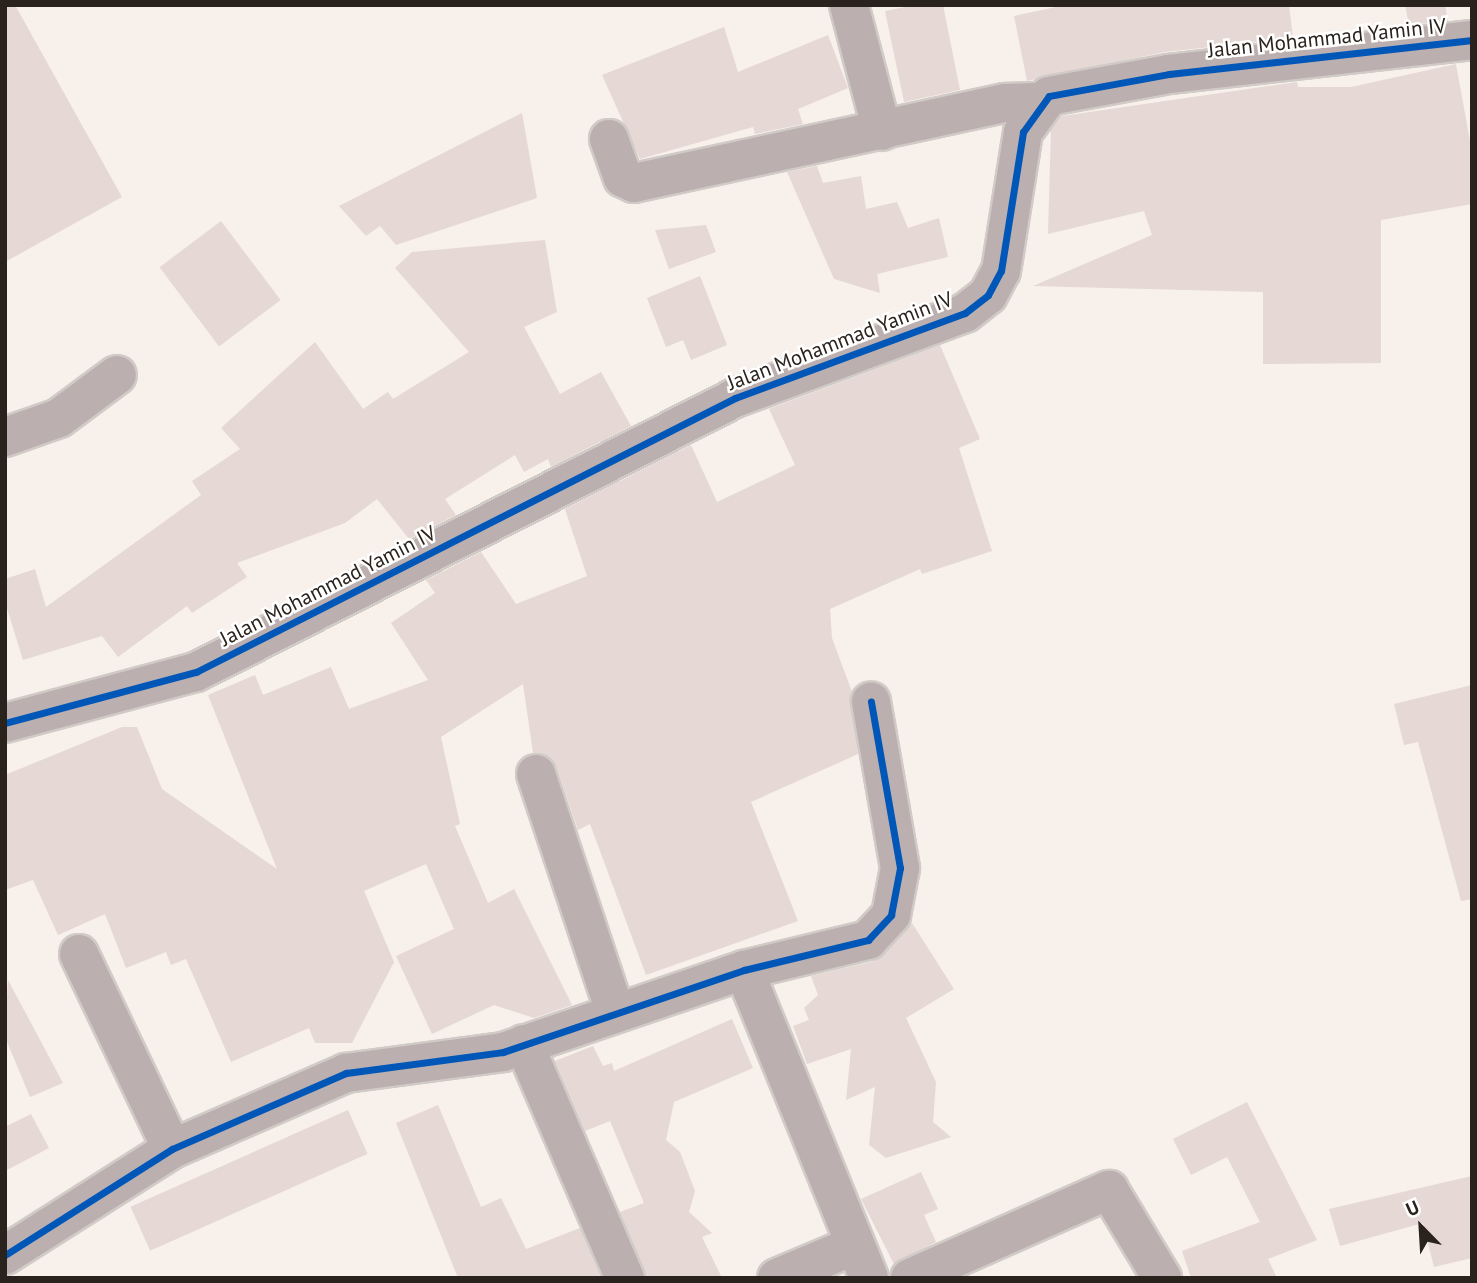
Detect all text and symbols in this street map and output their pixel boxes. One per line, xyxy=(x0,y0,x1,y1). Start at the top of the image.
street label: Jalan Mohammad Yamin IV xyxy=(1206,13,1448,63)
street label: Jalan Mohammad Yamin IV xyxy=(724,286,956,396)
street label: Jalan Mohammad Yamin IV xyxy=(215,520,441,652)
north arrow xyxy=(1386,1192,1456,1262)
text: U xyxy=(1402,1194,1423,1221)

